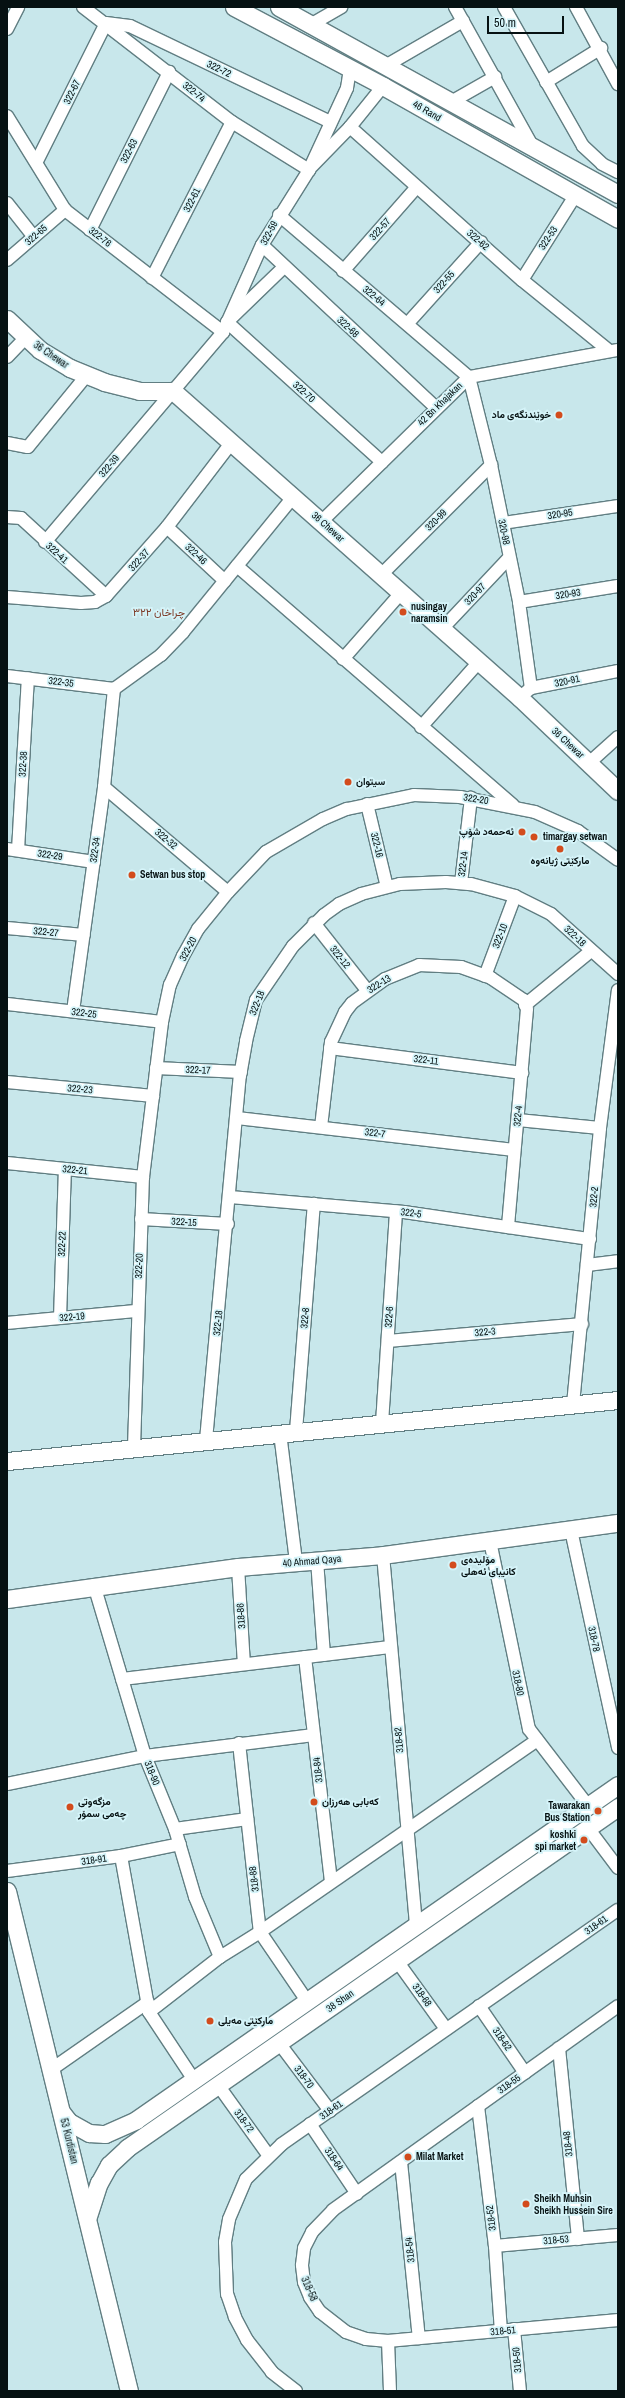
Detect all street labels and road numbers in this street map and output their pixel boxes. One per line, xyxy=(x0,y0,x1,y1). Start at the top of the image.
street label: 322-72 xyxy=(205,58,233,80)
street label: 322-67 xyxy=(61,78,83,106)
street label: 322-74 xyxy=(180,79,208,105)
street label: 46 Rand xyxy=(411,98,443,124)
street label: 322-63 xyxy=(118,137,140,165)
street label: 322-61 xyxy=(181,186,203,214)
street label: 322-57 xyxy=(367,215,393,243)
street label: 322-59 xyxy=(258,219,280,247)
street label: 322-65 xyxy=(22,222,50,248)
street label: 322-76 xyxy=(86,224,114,250)
street label: 322-53 xyxy=(536,224,560,252)
street label: 322-62 xyxy=(464,227,492,253)
street label: 322-55 xyxy=(431,268,457,296)
street label: 322-64 xyxy=(360,283,388,309)
street label: 322-68 xyxy=(335,314,361,340)
street label: 36 Chewar xyxy=(31,339,71,371)
street label: 322-70 xyxy=(290,379,318,405)
street label: 42 Bn Khajakan xyxy=(415,380,465,428)
street label: 322-39 xyxy=(96,452,122,480)
street label: 320-95 xyxy=(546,506,574,522)
street label: 320-99 xyxy=(423,507,449,533)
street label: 36 Chewar xyxy=(309,509,347,545)
street label: 320-98 xyxy=(496,518,512,546)
street label: 322-41 xyxy=(43,540,71,566)
street label: 322-46 xyxy=(183,541,209,567)
street label: 322-37 xyxy=(126,546,152,574)
street label: 320-97 xyxy=(462,581,488,607)
street label: 320-93 xyxy=(554,586,582,602)
street label: 320-91 xyxy=(553,672,581,690)
street label: 322-35 xyxy=(48,674,74,690)
street label: 36 Chewar xyxy=(549,725,587,761)
street label: 322-38 xyxy=(16,751,30,777)
street label: 322-20 xyxy=(462,791,490,807)
street label: 322-32 xyxy=(152,826,180,852)
street label: 322-16 xyxy=(368,831,386,859)
street label: 322-34 xyxy=(87,837,103,863)
street label: 322-29 xyxy=(36,847,64,863)
street label: 322-14 xyxy=(455,851,471,877)
street label: 322-10 xyxy=(490,922,510,950)
street label: 322-18 xyxy=(562,923,588,949)
street label: 322-27 xyxy=(33,925,59,939)
street label: 322-20 xyxy=(177,935,199,963)
street label: 322-12 xyxy=(327,943,353,971)
street label: 322-13 xyxy=(365,972,393,996)
street label: 322-18 xyxy=(247,989,267,1017)
street label: 322-25 xyxy=(71,1005,97,1021)
street label: 322-11 xyxy=(413,1053,439,1067)
street label: 322-17 xyxy=(185,1064,211,1076)
street label: 322-23 xyxy=(67,1082,93,1096)
street label: 322-4 xyxy=(511,1105,525,1127)
street label: 322-7 xyxy=(364,1126,386,1140)
street label: 322-21 xyxy=(62,1163,88,1177)
street label: 322-2 xyxy=(587,1186,601,1208)
street label: 322-5 xyxy=(400,1206,422,1220)
street label: 322-15 xyxy=(171,1215,197,1229)
street label: 322-22 xyxy=(56,1231,68,1257)
street label: 322-20 xyxy=(133,1253,145,1279)
street label: 322-6 xyxy=(382,1306,396,1328)
street label: 322-8 xyxy=(298,1307,312,1329)
street label: 322-19 xyxy=(59,1310,85,1324)
street label: 322-18 xyxy=(211,1310,225,1336)
street label: 322-3 xyxy=(474,1325,496,1339)
street label: 40 Ahmad Qaya xyxy=(282,1552,342,1570)
street label: 318-86 xyxy=(234,1603,248,1629)
street label: 318-78 xyxy=(585,1625,603,1653)
street label: 318-80 xyxy=(510,1669,526,1697)
street label: 318-82 xyxy=(392,1727,406,1753)
street label: 318-84 xyxy=(311,1757,325,1783)
street label: 318-90 xyxy=(142,1759,162,1787)
street label: 318-91 xyxy=(81,1852,107,1868)
street label: 318-88 xyxy=(246,1866,262,1892)
street label: 318-61 xyxy=(582,1913,610,1937)
street label: 318-68 xyxy=(410,1981,434,2009)
street label: 38 Shan xyxy=(324,1987,356,2015)
street label: 318-62 xyxy=(490,2025,514,2053)
street label: 318-70 xyxy=(292,2063,316,2091)
street label: 318-55 xyxy=(495,2072,523,2096)
street label: 318-61 xyxy=(317,2098,345,2122)
street label: 318-72 xyxy=(232,2107,256,2135)
street label: 53 Kurdistan xyxy=(58,2117,80,2165)
street label: 318-48 xyxy=(561,2131,575,2157)
street label: 318-64 xyxy=(322,2145,346,2173)
street label: 318-52 xyxy=(483,2205,499,2231)
street label: 318-53 xyxy=(543,2233,569,2247)
street label: 318-54 xyxy=(403,2237,417,2263)
street label: 318-58 xyxy=(298,2275,320,2303)
street label: 318-51 xyxy=(490,2324,516,2338)
street label: 318-50 xyxy=(510,2347,524,2373)

